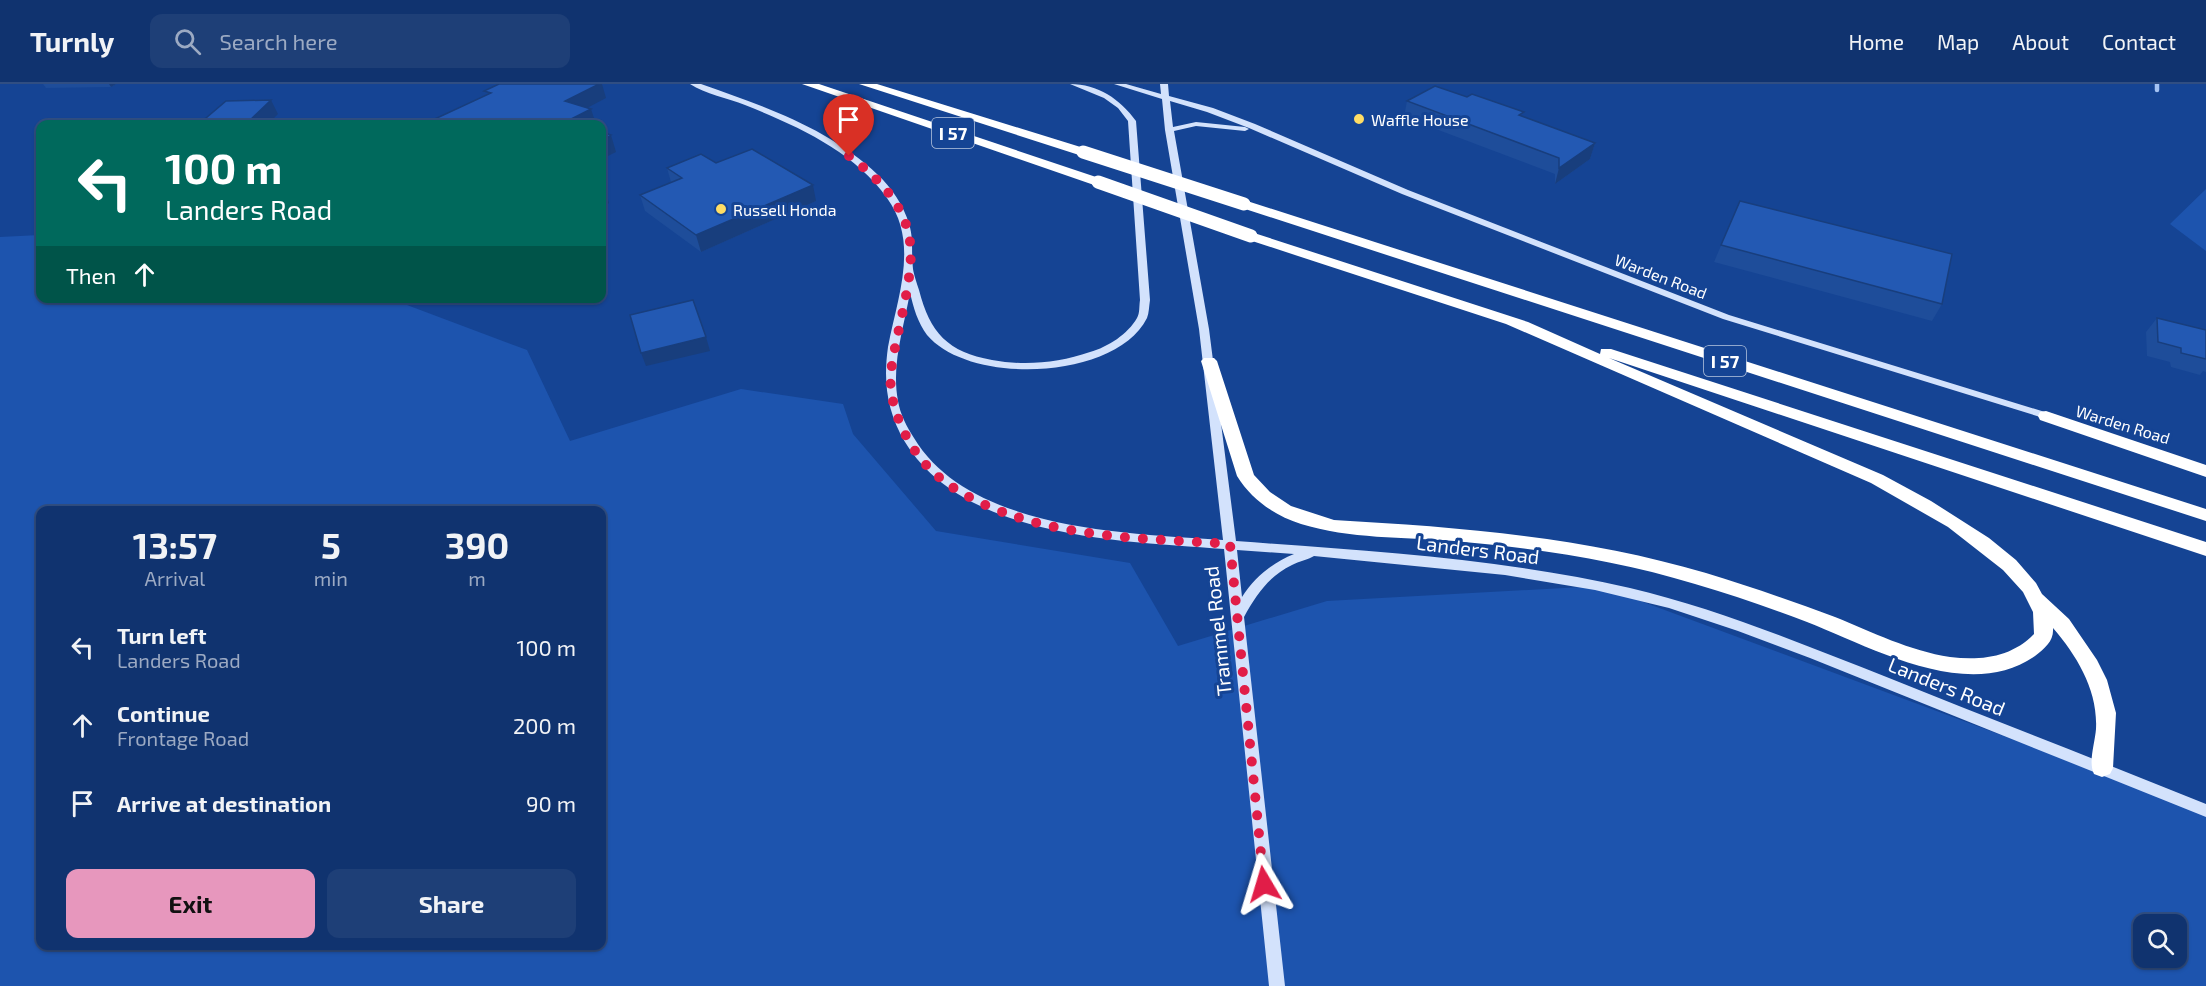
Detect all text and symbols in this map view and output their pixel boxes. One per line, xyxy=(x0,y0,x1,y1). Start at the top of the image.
search box xyxy=(150,14,570,68)
text: Turnly xyxy=(30,24,114,58)
icon: search xyxy=(171,25,204,58)
text: Search here xyxy=(219,28,338,54)
text: Home xyxy=(1848,29,1904,54)
text: Map xyxy=(1937,29,1979,54)
text: About xyxy=(2012,29,2069,54)
text: Contact xyxy=(2102,29,2176,54)
pin xyxy=(823,94,874,156)
icon: arrive xyxy=(832,103,865,136)
place label: Waffle House xyxy=(1371,110,1469,129)
marker: Waffle House xyxy=(1352,112,1366,126)
road number: I 57 xyxy=(932,118,974,148)
text: 100 m xyxy=(165,142,282,192)
icon: left xyxy=(66,144,144,222)
text: Landers Road xyxy=(165,193,332,225)
place label: Russell Honda xyxy=(733,200,837,219)
marker: Russell Honda xyxy=(714,202,728,216)
street label: Warden Road xyxy=(1612,250,1710,302)
icon: ahead xyxy=(128,258,161,291)
text: Then xyxy=(66,262,116,288)
road number: I 57 xyxy=(1704,346,1746,376)
street label: Warden Road xyxy=(2074,401,2172,447)
text: 13:57 xyxy=(133,523,217,566)
text: 5 xyxy=(321,523,341,566)
text: 390 xyxy=(445,523,509,566)
street label: Landers Road xyxy=(1415,530,1541,568)
street label: Trammel Road xyxy=(1198,565,1236,697)
text: Arrival xyxy=(144,566,205,590)
text: min xyxy=(314,566,348,590)
text: m xyxy=(468,566,486,590)
text: Turn left xyxy=(117,622,206,648)
icon: left xyxy=(66,631,99,664)
text: 100 m xyxy=(517,634,576,660)
text: Landers Road xyxy=(117,648,241,672)
street label: Landers Road xyxy=(1885,652,2009,720)
text: Continue xyxy=(117,700,210,726)
icon: ahead xyxy=(66,709,99,742)
text: 200 m xyxy=(513,712,576,738)
text: Frontage Road xyxy=(117,726,249,750)
icon: arrive xyxy=(66,787,99,820)
text: Arrive at destination xyxy=(117,790,331,816)
text: 90 m xyxy=(526,790,576,816)
position arrow xyxy=(1232,852,1296,916)
button: Exit xyxy=(66,869,315,938)
button: Share xyxy=(327,869,576,938)
map controls xyxy=(2133,914,2187,968)
button: search xyxy=(2133,914,2187,968)

